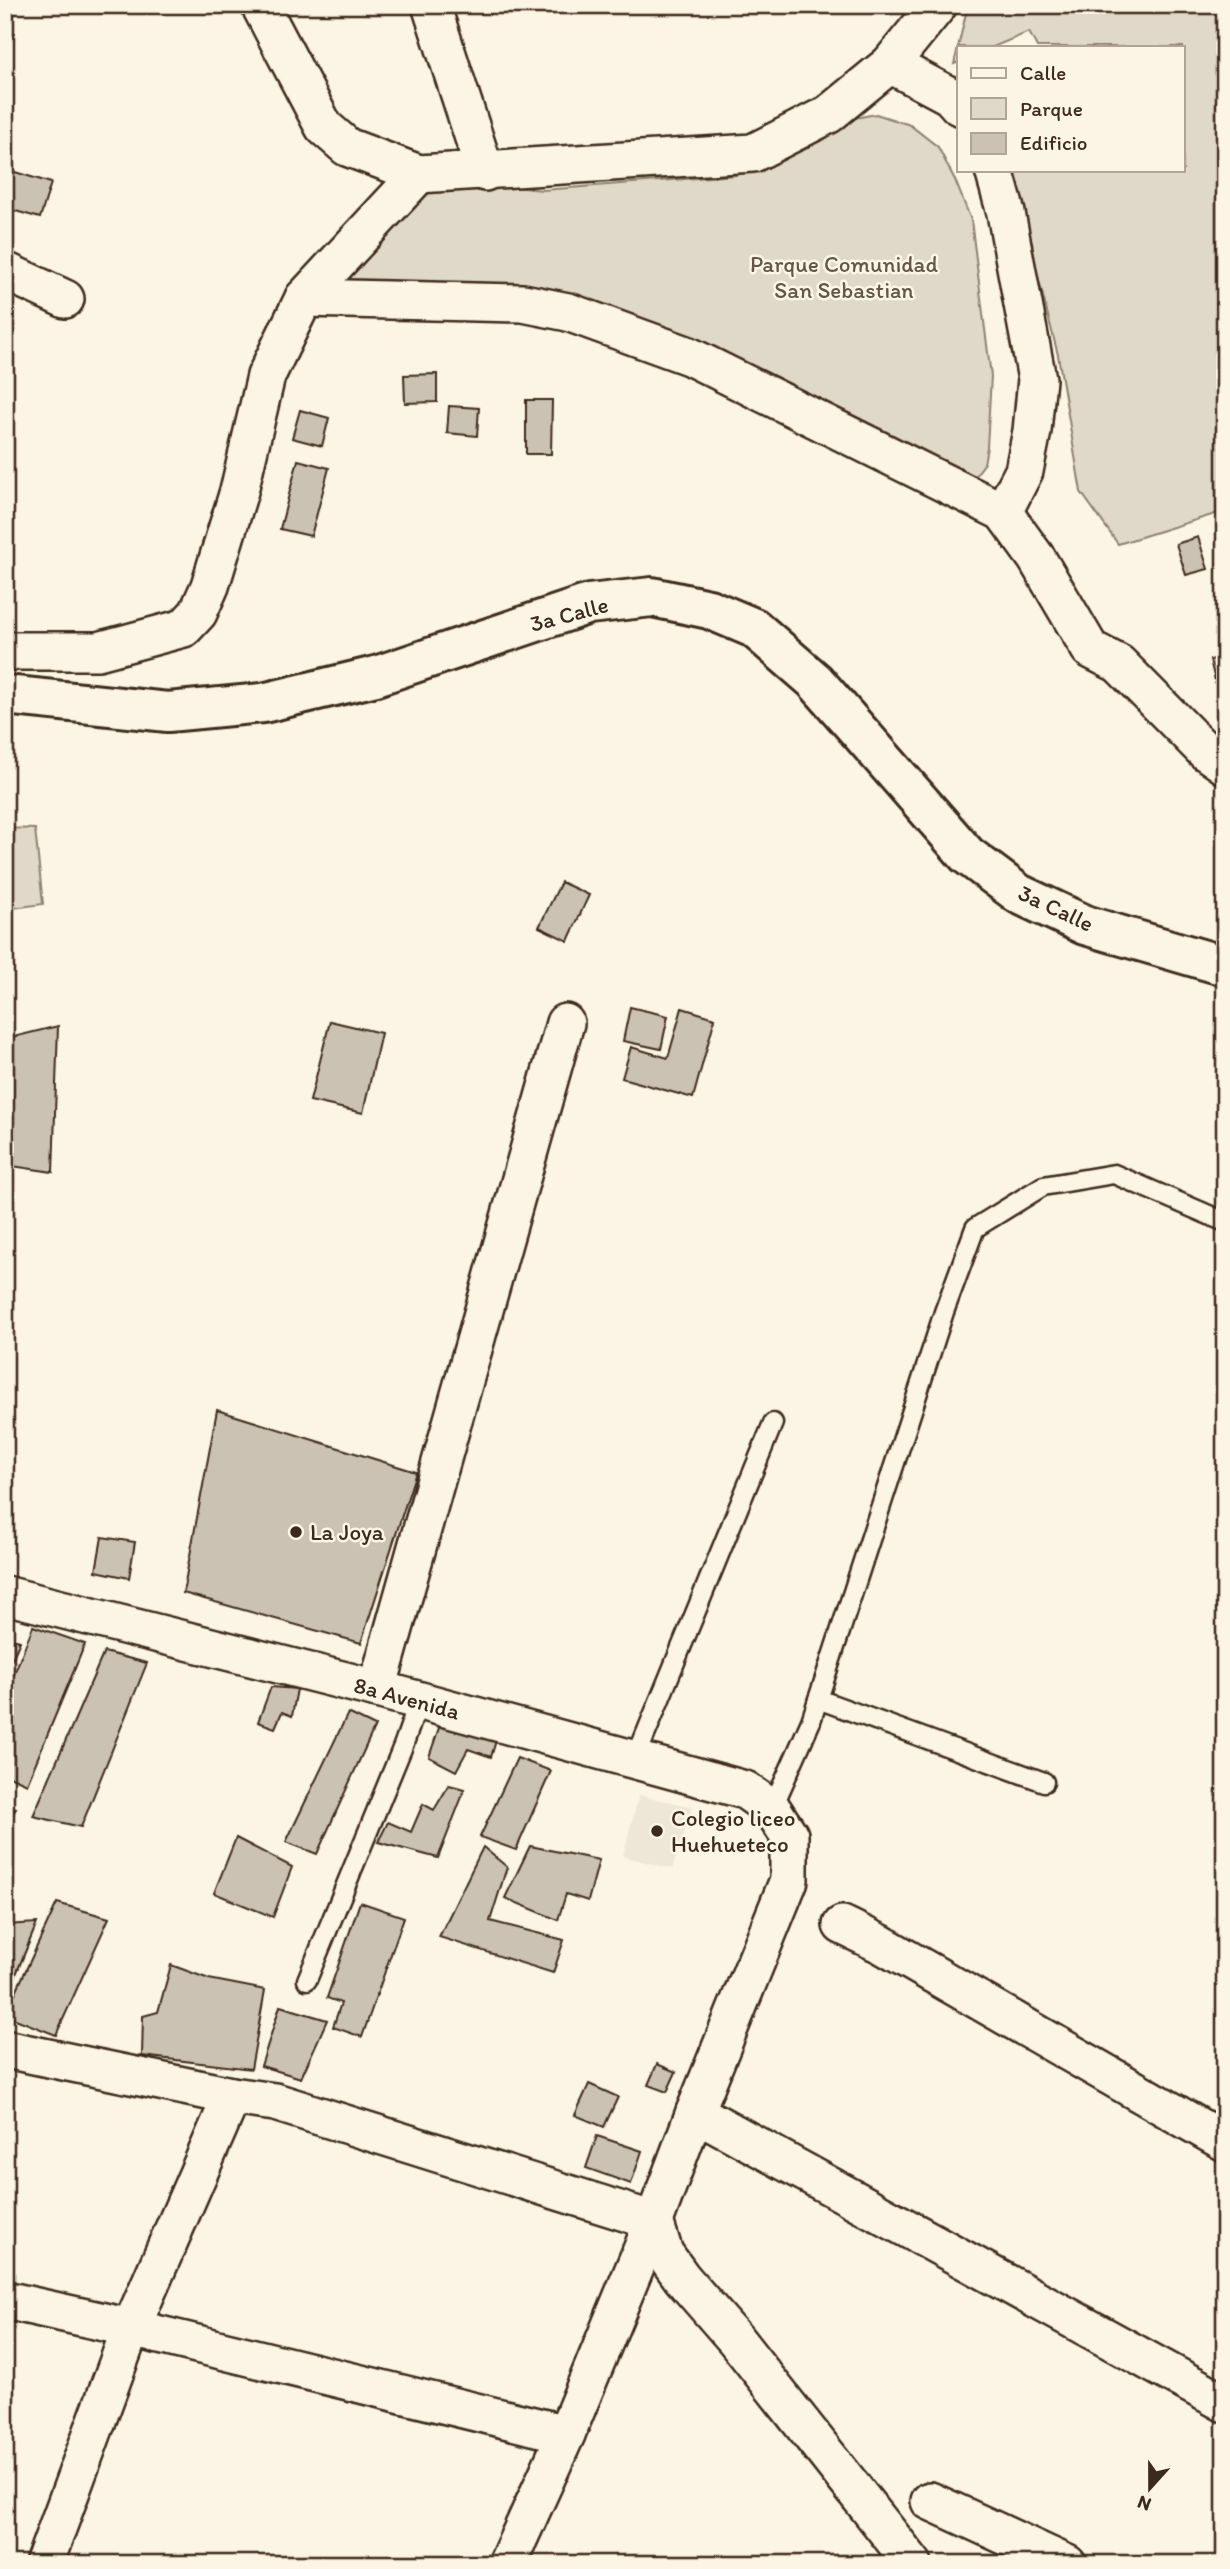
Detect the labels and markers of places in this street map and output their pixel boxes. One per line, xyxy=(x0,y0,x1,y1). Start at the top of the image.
place label: La Joya xyxy=(310,1518,384,1546)
marker: La Joya xyxy=(288,1524,304,1540)
place label: Colegio liceo Huehueteco xyxy=(671,1804,796,1858)
marker: Colegio liceo Huehueteco xyxy=(649,1823,665,1839)

